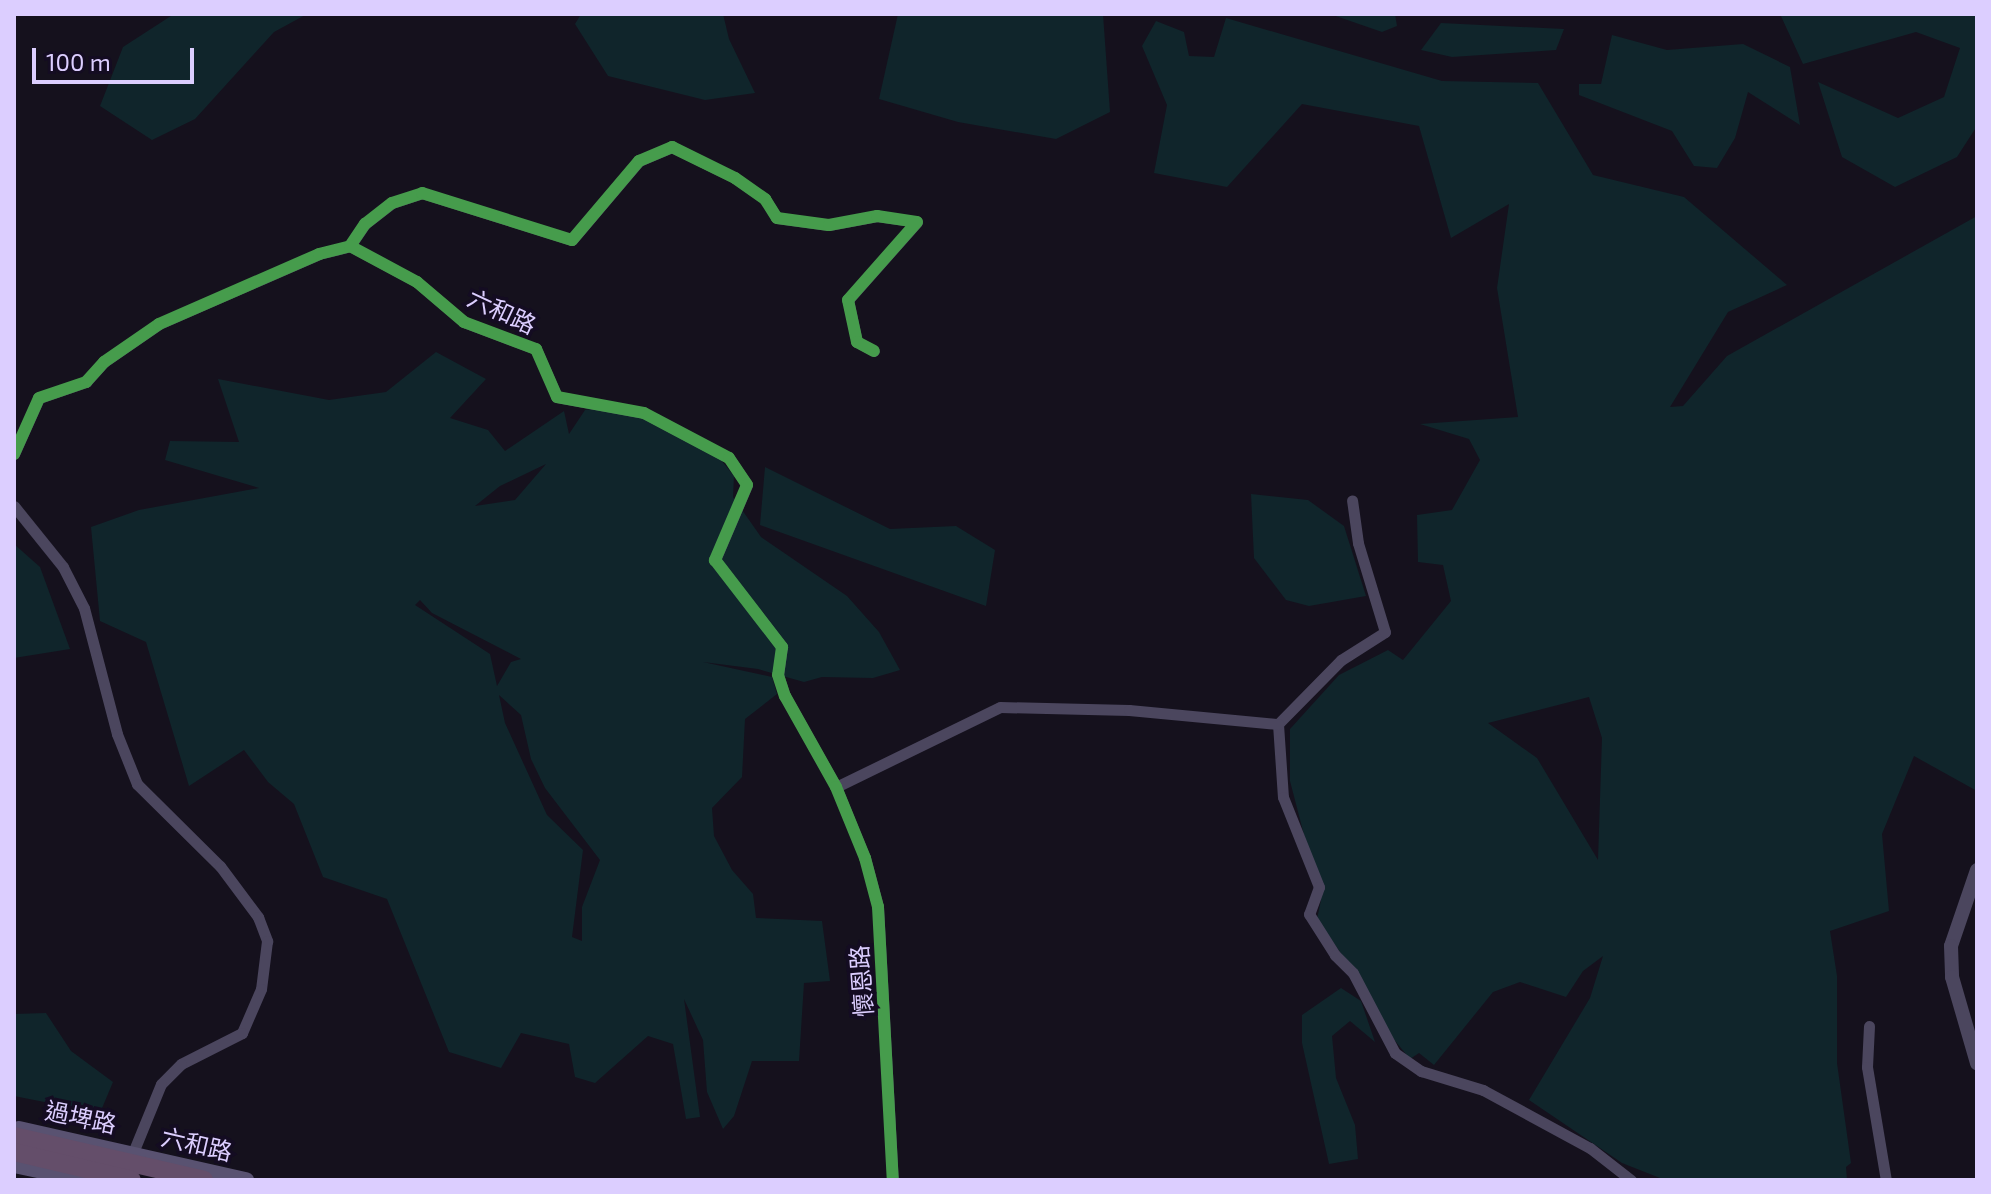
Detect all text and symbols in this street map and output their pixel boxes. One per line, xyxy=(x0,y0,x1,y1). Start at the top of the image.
scale bar xyxy=(36,32,198,82)
text: 100 m xyxy=(46,47,111,76)
street label: 六和路 xyxy=(463,283,541,339)
street label: 懷恩路 xyxy=(844,944,878,1018)
street label: 過埤路 xyxy=(43,1095,119,1139)
street label: 六和路 xyxy=(159,1122,235,1166)

